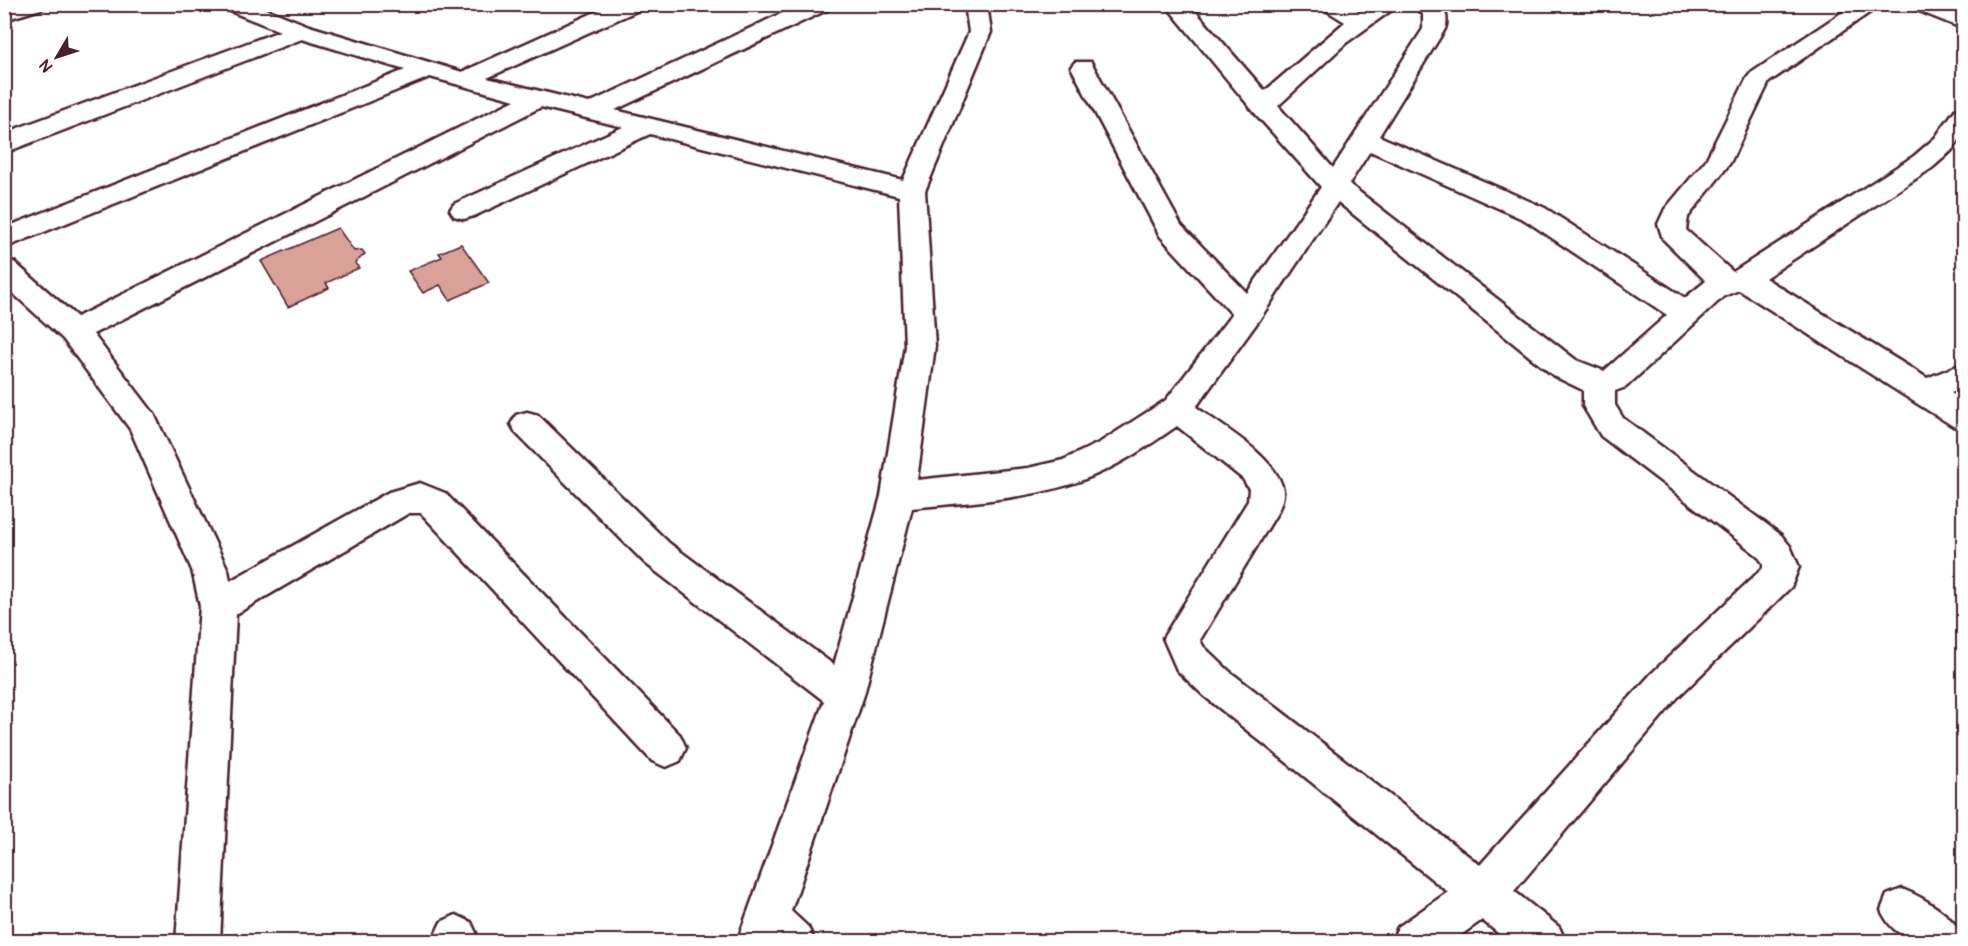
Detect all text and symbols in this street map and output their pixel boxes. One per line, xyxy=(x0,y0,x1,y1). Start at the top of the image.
north arrow xyxy=(27,27,87,87)
text: N xyxy=(35,55,57,76)

